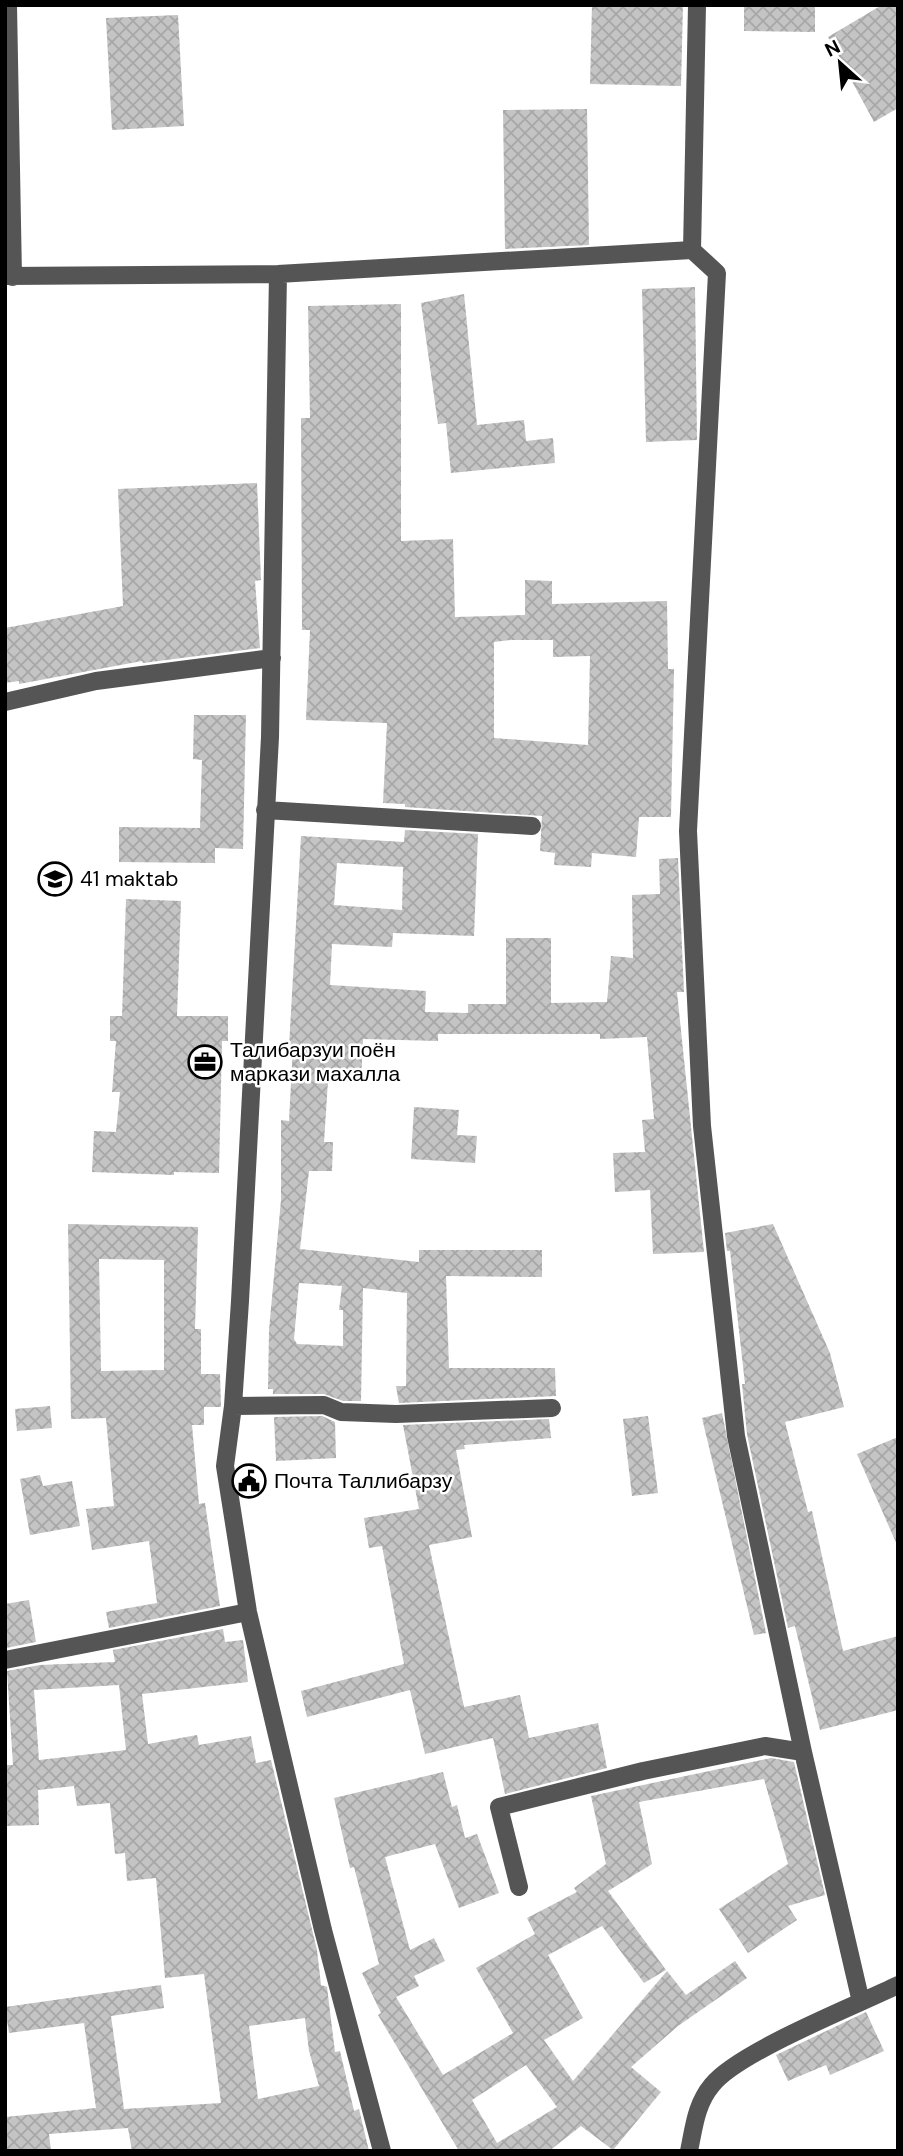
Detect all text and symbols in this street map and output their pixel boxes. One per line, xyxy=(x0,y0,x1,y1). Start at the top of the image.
north arrow xyxy=(805,28,875,98)
text: N xyxy=(821,34,844,63)
school or university icon: 41 maktab xyxy=(36,860,74,898)
place label: 41 maktab xyxy=(80,865,178,893)
place label: Талибарзуи поён маркази махалла xyxy=(230,1036,400,1088)
office icon: Талибарзуи поён маркази махалла xyxy=(186,1043,224,1081)
public building icon: Почта Таллибарзу xyxy=(230,1462,268,1500)
place label: Почта Таллибарзу xyxy=(274,1467,453,1495)

